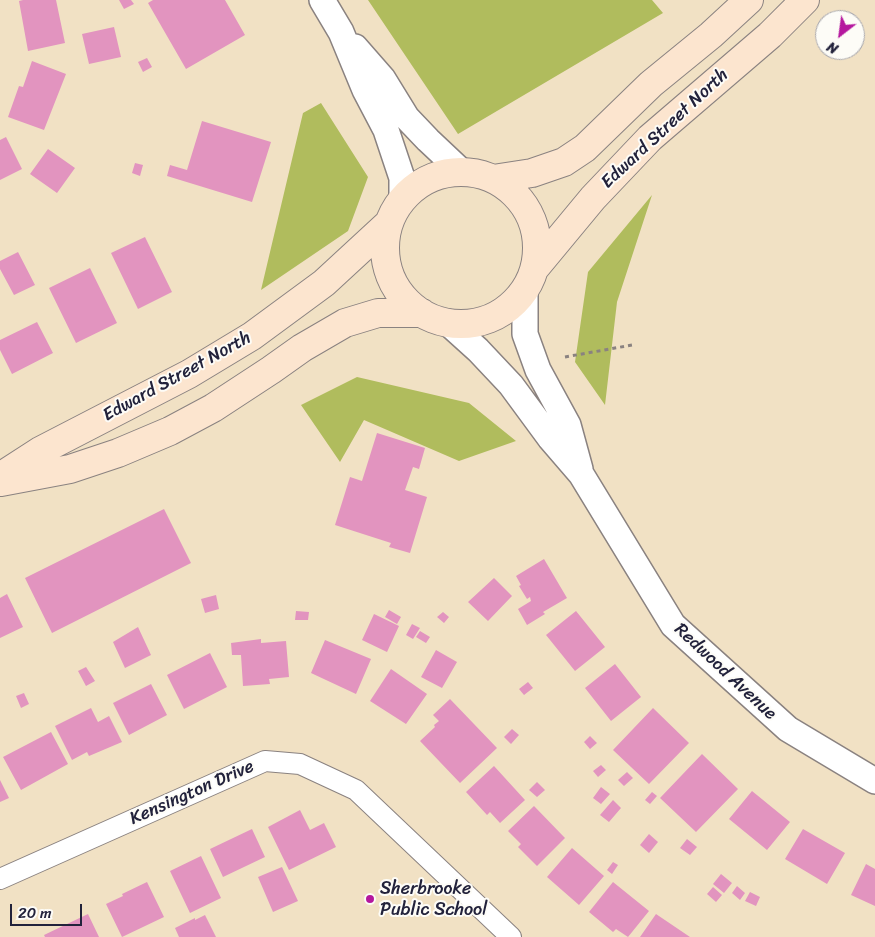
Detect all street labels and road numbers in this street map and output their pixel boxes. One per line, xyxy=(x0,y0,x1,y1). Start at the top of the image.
street label: Edward Street North xyxy=(597,65,733,193)
street label: Edward Street North xyxy=(99,327,255,427)
street label: Redwood Avenue xyxy=(669,619,781,725)
street label: Kensington Drive xyxy=(126,756,258,830)

